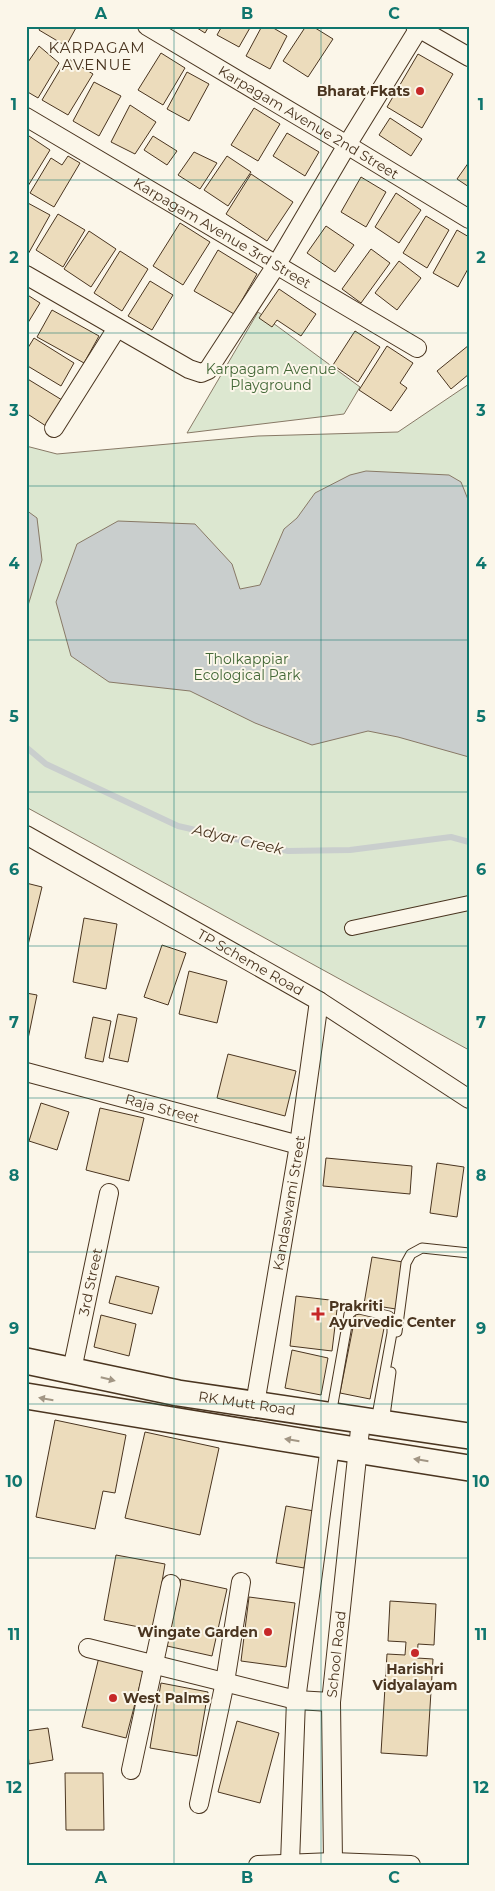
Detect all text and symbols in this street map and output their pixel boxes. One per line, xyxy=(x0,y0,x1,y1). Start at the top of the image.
text: A xyxy=(94,4,108,23)
text: B xyxy=(241,4,253,23)
text: C xyxy=(388,4,400,23)
district label: KARPAGAM AVENUE xyxy=(48,38,146,74)
street label: Karpagam Avenue 2nd Street xyxy=(215,61,402,183)
place label: Bharat Fkats xyxy=(317,82,411,100)
marker: Bharat Fkats xyxy=(414,85,426,97)
text: 1 xyxy=(11,95,17,114)
text: 1 xyxy=(478,95,484,114)
street label: Karpagam Avenue 3rd Street xyxy=(130,174,315,293)
text: 2 xyxy=(9,248,19,267)
text: 2 xyxy=(476,248,486,267)
park label: Karpagam Avenue Playground xyxy=(206,360,336,394)
text: 3 xyxy=(8,401,19,420)
text: 3 xyxy=(475,401,486,420)
text: 4 xyxy=(8,554,20,573)
text: 4 xyxy=(475,554,487,573)
park label: Tholkappiar Ecological Park xyxy=(193,650,301,684)
text: 5 xyxy=(9,707,19,726)
text: 5 xyxy=(476,707,486,726)
water label: Adyar Creek xyxy=(190,819,286,859)
text: 6 xyxy=(9,860,19,879)
text: 6 xyxy=(476,860,486,879)
street label: TP Scheme Road xyxy=(194,925,307,1000)
text: 7 xyxy=(9,1013,19,1032)
text: 7 xyxy=(476,1013,486,1032)
street label: Raja Street xyxy=(123,1090,202,1127)
street label: Kandaswami Street xyxy=(269,1134,309,1272)
text: 8 xyxy=(9,1166,19,1185)
text: 8 xyxy=(476,1166,486,1185)
street label: 3rd Street xyxy=(75,1246,106,1317)
place label: Prakriti Ayurvedic Center xyxy=(328,1297,456,1331)
marker: Prakriti Ayurvedic Center xyxy=(311,1307,325,1321)
text: 9 xyxy=(9,1319,19,1338)
text: 9 xyxy=(476,1319,486,1338)
one-way arrow xyxy=(101,1375,116,1383)
street label: RK Mutt Road xyxy=(197,1387,297,1419)
one-way arrow xyxy=(37,1395,53,1403)
one-way arrow xyxy=(284,1436,300,1444)
one-way arrow xyxy=(412,1455,428,1463)
text: 10 xyxy=(5,1472,23,1491)
text: 10 xyxy=(472,1472,490,1491)
street label: School Road xyxy=(322,1610,350,1699)
place label: Wingate Garden xyxy=(137,1623,258,1641)
text: 11 xyxy=(8,1625,20,1644)
text: 11 xyxy=(475,1625,487,1644)
marker: Wingate Garden xyxy=(262,1626,274,1638)
marker: Harishri Vidyalayam xyxy=(409,1647,421,1659)
place label: Harishri Vidyalayam xyxy=(371,1660,458,1694)
place label: West Palms xyxy=(123,1689,210,1707)
marker: West Palms xyxy=(107,1692,119,1704)
text: 12 xyxy=(6,1778,22,1797)
text: 12 xyxy=(473,1778,489,1797)
text: A xyxy=(94,1868,108,1887)
text: B xyxy=(241,1868,253,1887)
text: C xyxy=(388,1868,400,1887)

